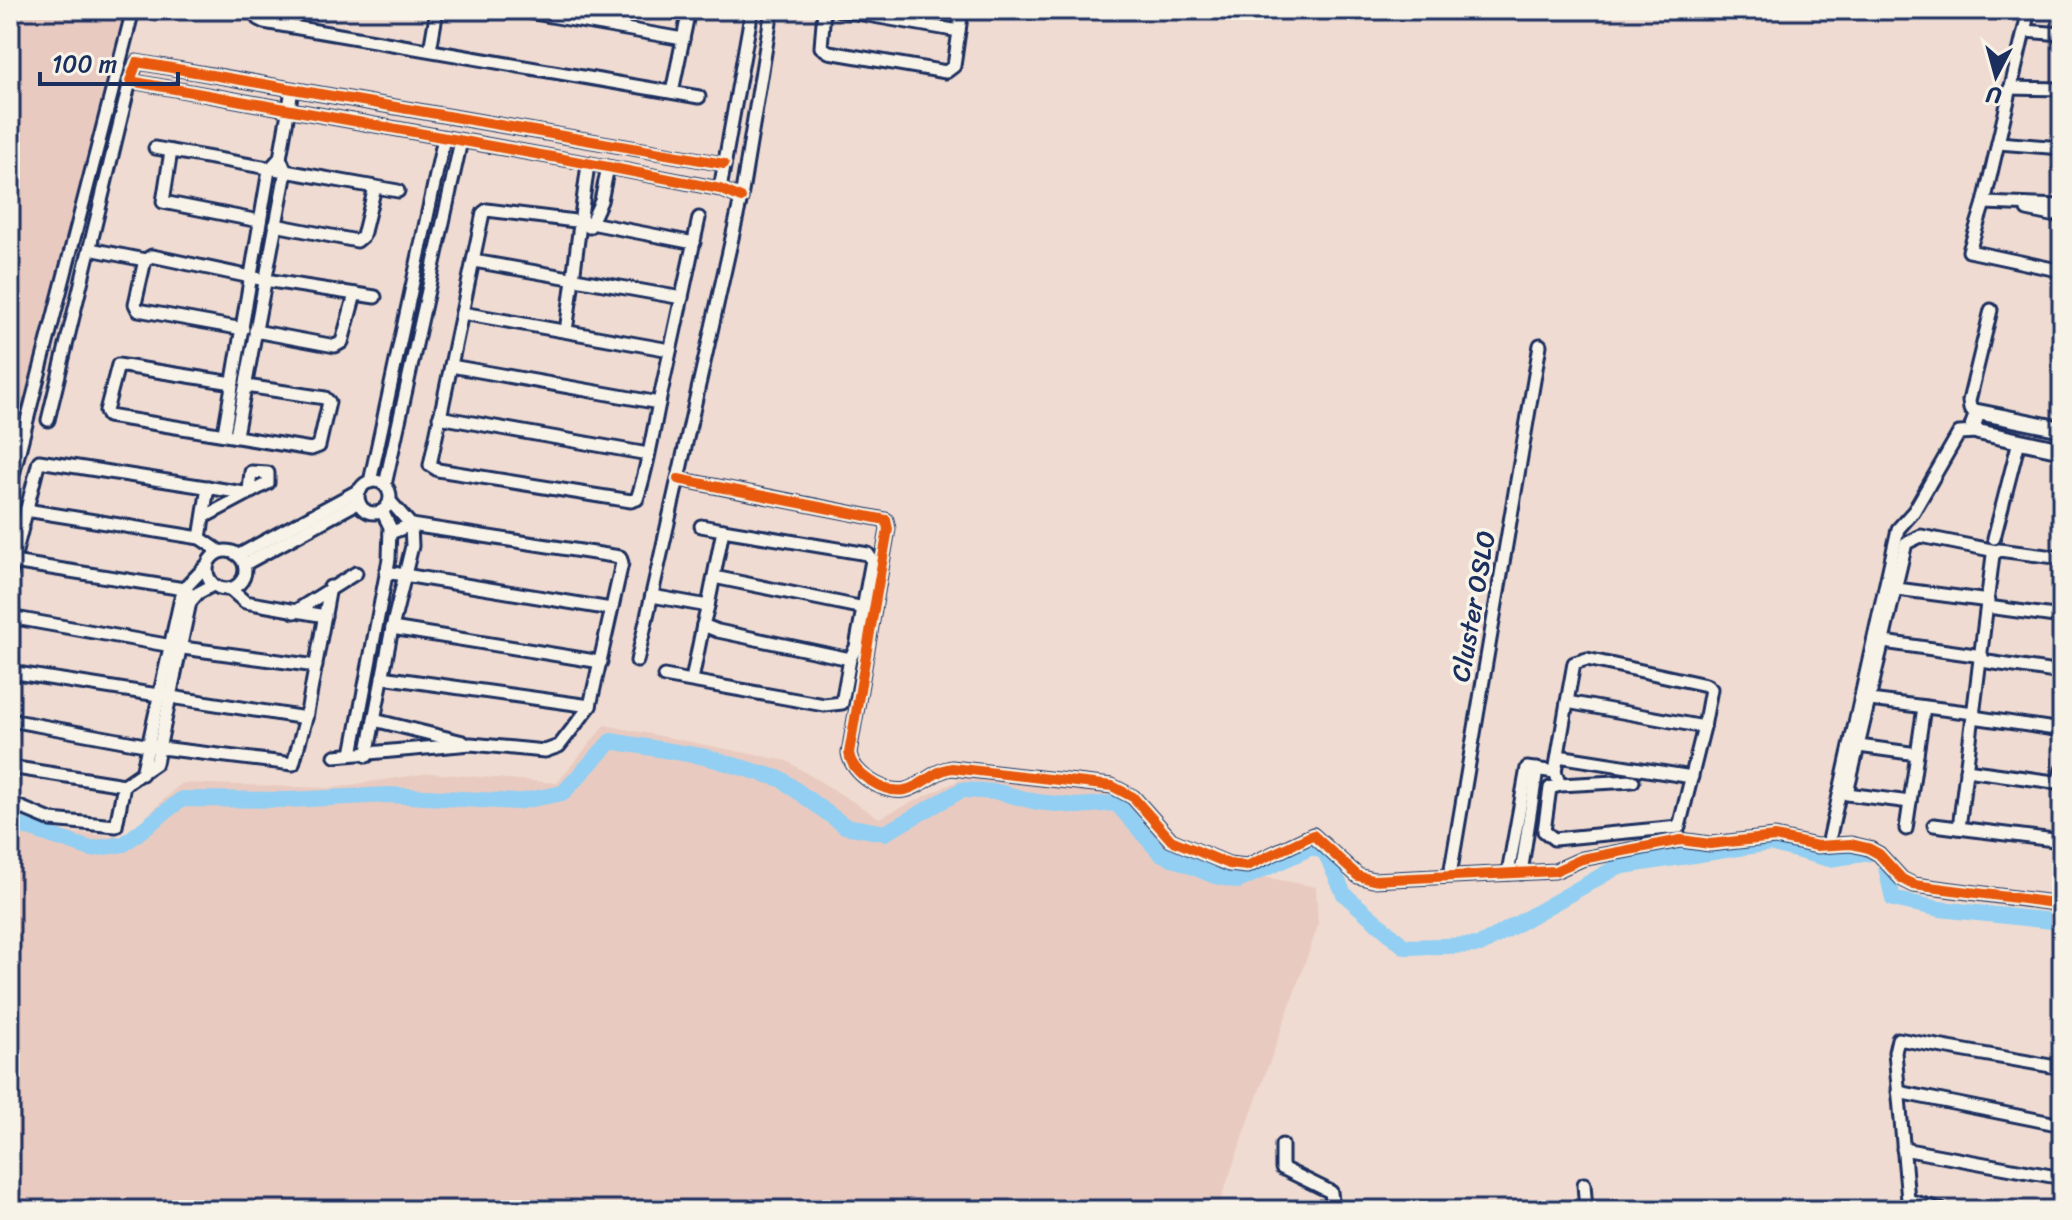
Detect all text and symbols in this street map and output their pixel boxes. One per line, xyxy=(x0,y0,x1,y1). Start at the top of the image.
scale bar xyxy=(40,36,178,86)
north arrow xyxy=(1956,36,2036,116)
text: 100 m xyxy=(52,43,117,85)
text: U xyxy=(1983,75,2003,116)
street label: Cluster OSLO xyxy=(1437,527,1509,685)

